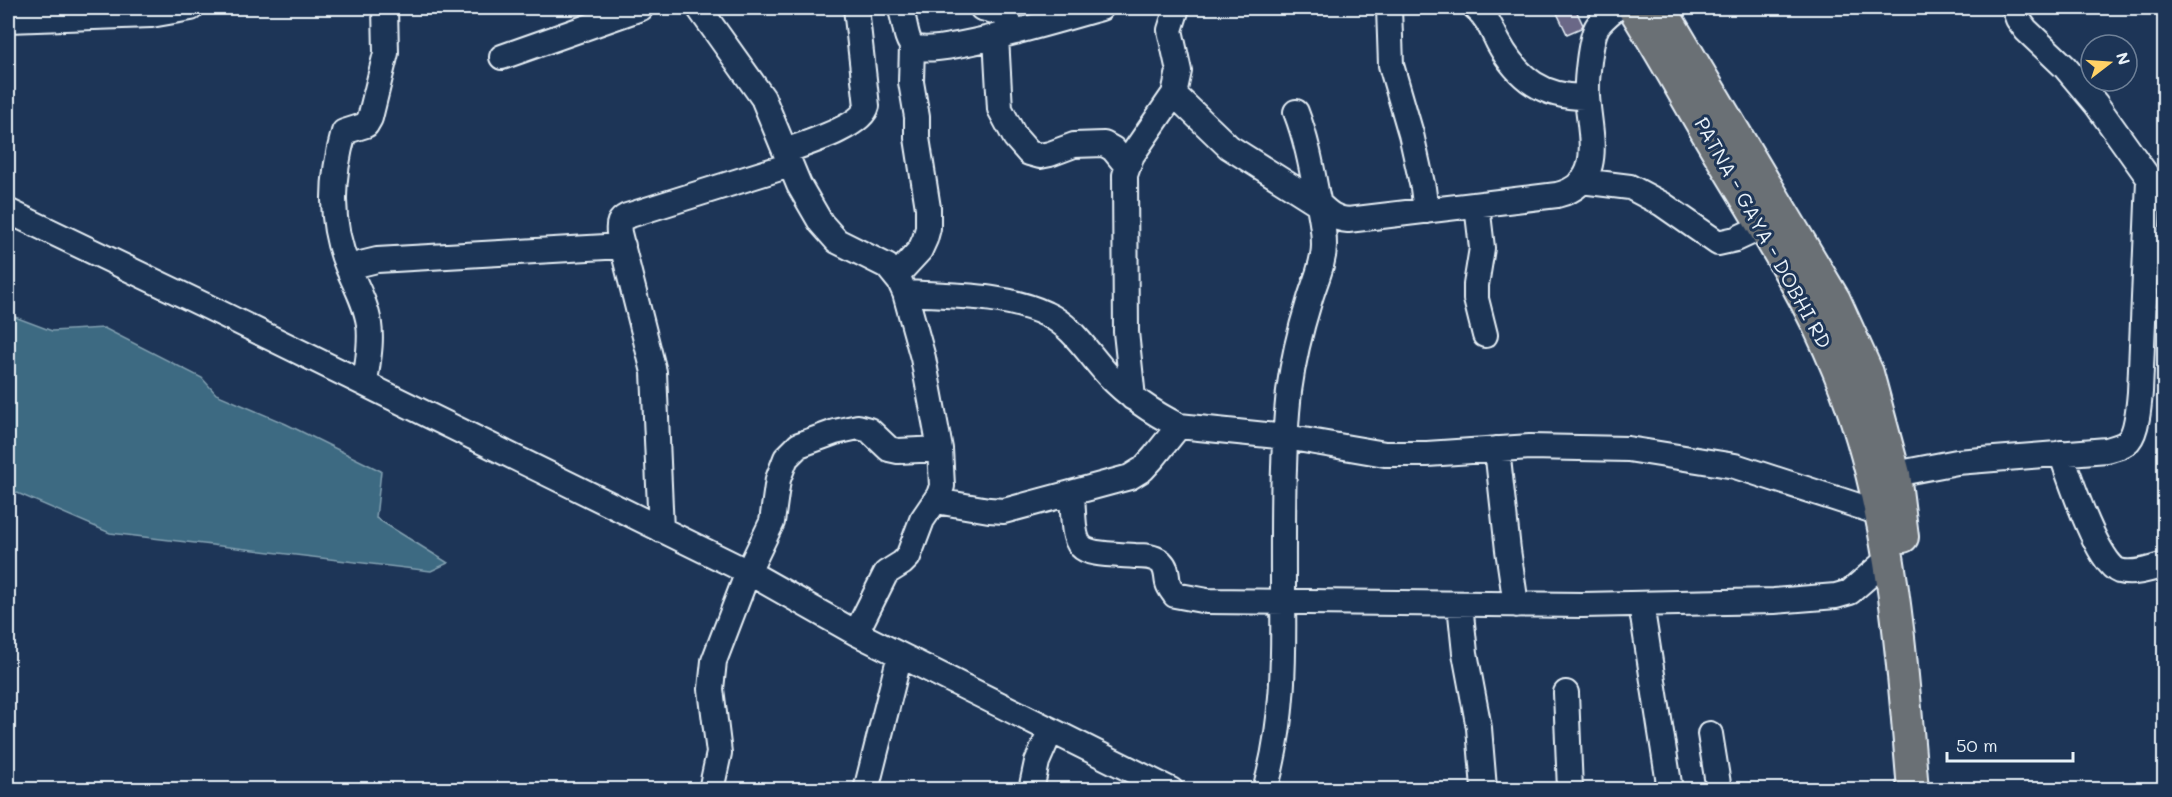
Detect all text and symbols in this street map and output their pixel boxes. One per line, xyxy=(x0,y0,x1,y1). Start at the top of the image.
north arrow xyxy=(2079,33,2139,93)
text: N xyxy=(2112,50,2136,67)
street label: PATNA - GAYA - DOBHI RD xyxy=(1689,112,1838,353)
scale bar xyxy=(1947,725,2073,763)
text: 50 m xyxy=(1956,733,1998,757)

